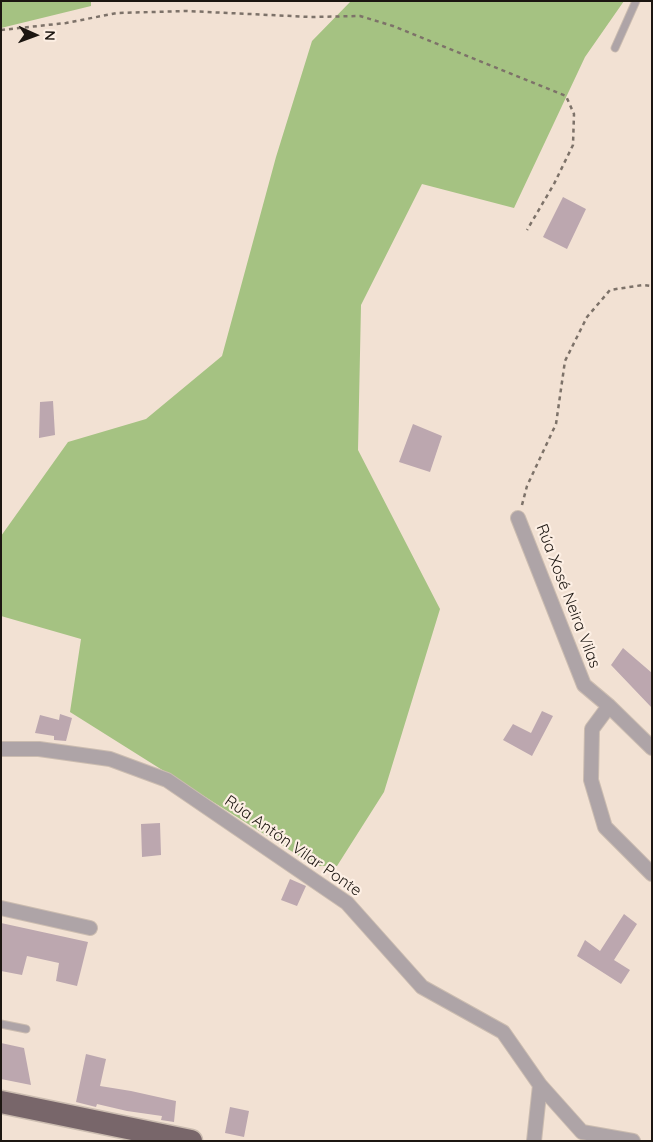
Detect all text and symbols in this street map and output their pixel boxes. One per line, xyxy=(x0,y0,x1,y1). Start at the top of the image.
north arrow xyxy=(10,10,60,60)
text: N xyxy=(41,30,59,41)
street label: Rúa Xosé Neira Vilas xyxy=(532,521,604,671)
street label: Rúa Antón Vilar Ponte xyxy=(221,791,365,901)

